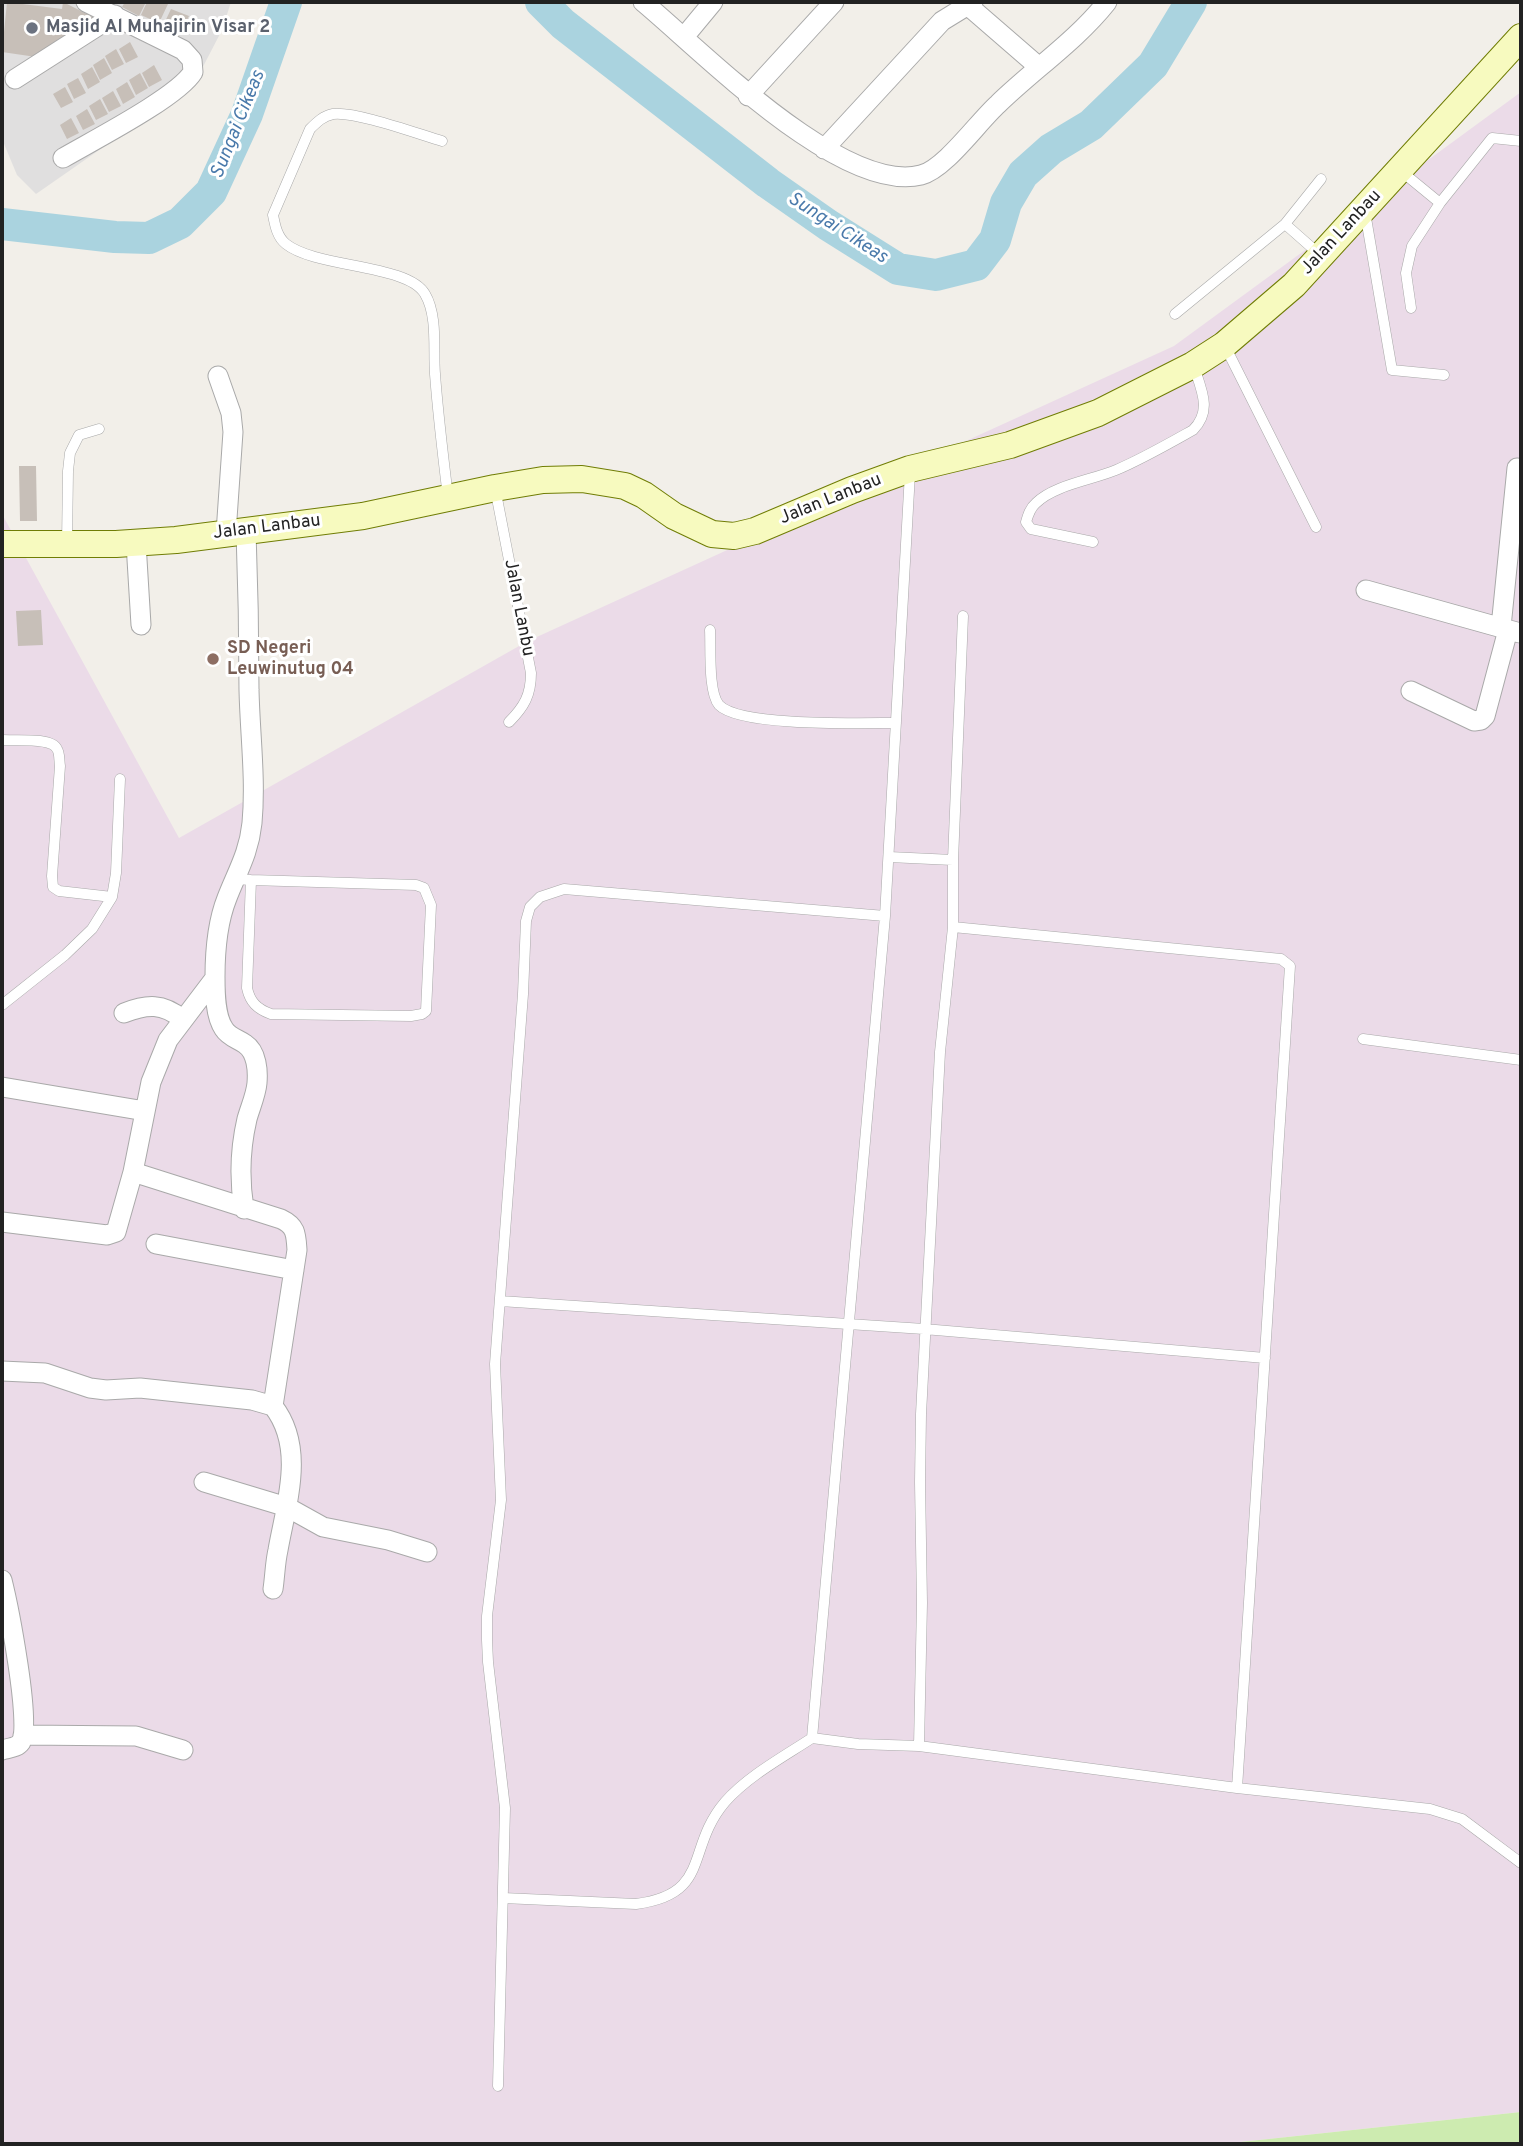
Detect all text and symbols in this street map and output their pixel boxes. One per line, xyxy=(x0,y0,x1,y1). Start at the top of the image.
place label: Masjid Al Muhajirin Visar 2 xyxy=(46,17,270,39)
marker: Masjid Al Muhajirin Visar 2 xyxy=(24,20,40,36)
water label: Sungai Cikeas xyxy=(207,68,271,182)
street label: Jalan Lanbau xyxy=(1297,186,1387,280)
water label: Sungai Cikeas xyxy=(783,188,891,270)
street label: Jalan Lanbau xyxy=(777,470,885,530)
street label: Jalan Lanbau xyxy=(212,511,322,545)
street label: Jalan Lanbu xyxy=(498,558,538,658)
place label: SD Negeri Leuwinutug 04 xyxy=(227,638,354,680)
marker: SD Negeri Leuwinutug 04 xyxy=(205,651,221,667)

